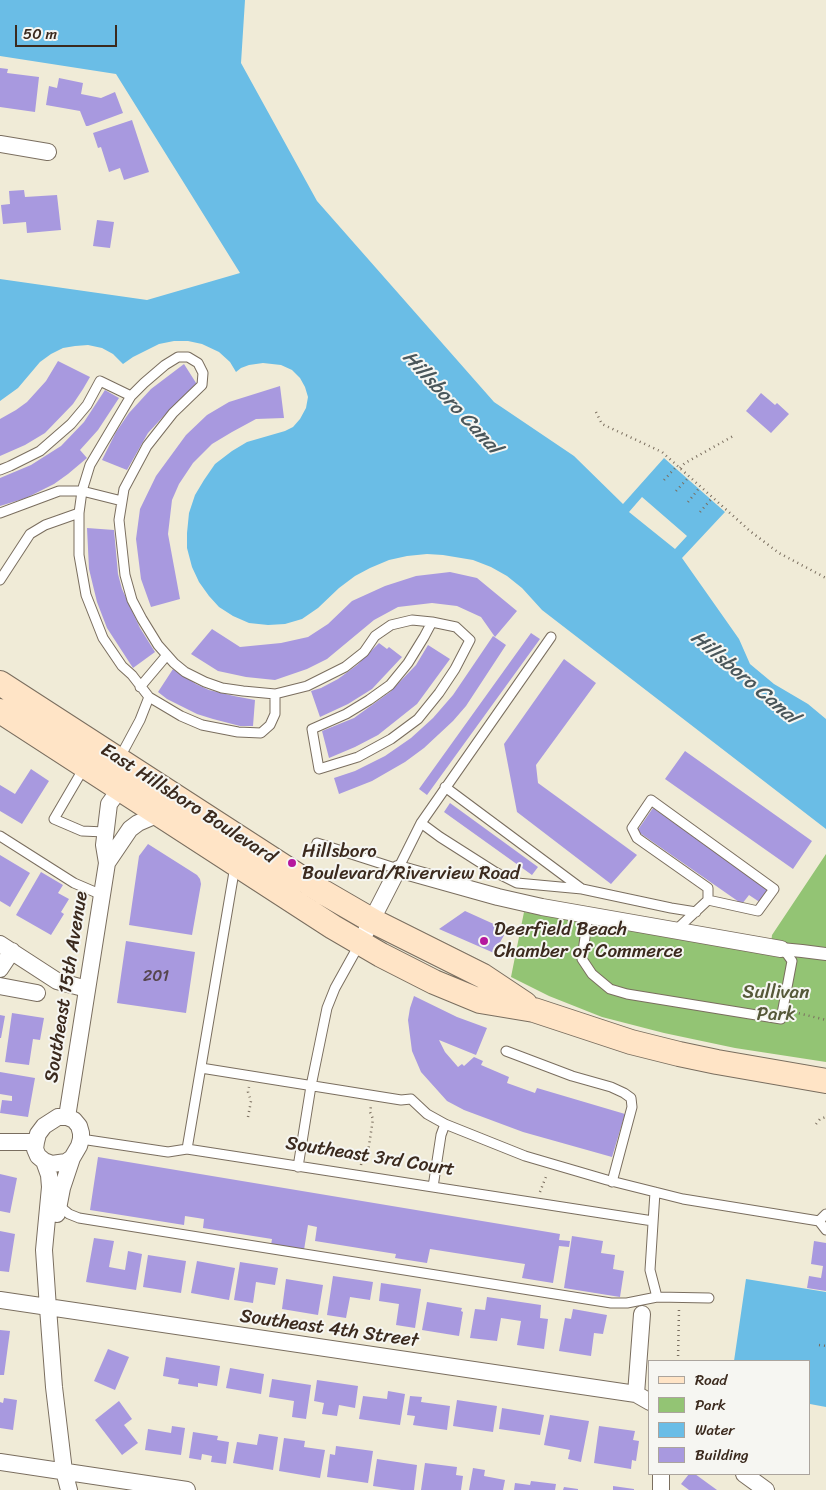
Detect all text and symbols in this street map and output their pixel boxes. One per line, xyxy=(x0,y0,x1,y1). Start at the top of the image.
scale bar xyxy=(18,15,120,47)
text: 50 m xyxy=(23,21,57,47)
water label: Hillsboro Canal xyxy=(397,346,505,460)
water label: Hillsboro Canal xyxy=(685,626,803,730)
street label: East Hillsboro Boulevard xyxy=(96,739,280,869)
place label: Hillsboro Boulevard/Riverview Road xyxy=(302,841,520,885)
marker: Hillsboro Boulevard/Riverview Road xyxy=(286,857,298,869)
street label: Southeast 15th Avenue xyxy=(41,890,93,1084)
place label: Deerfield Beach Chamber of Commerce xyxy=(494,919,682,963)
marker: Deerfield Beach Chamber of Commerce xyxy=(478,935,490,947)
house number: 201 xyxy=(143,967,169,987)
park label: Sullivan Park xyxy=(743,982,809,1026)
street label: Southeast 3rd Court xyxy=(284,1132,456,1182)
street label: Southeast 4th Street xyxy=(238,1305,420,1353)
legend xyxy=(648,1360,811,1475)
text: Road xyxy=(695,1367,727,1393)
text: Park xyxy=(695,1392,726,1418)
text: Water xyxy=(695,1417,735,1443)
text: Building xyxy=(695,1442,749,1468)

